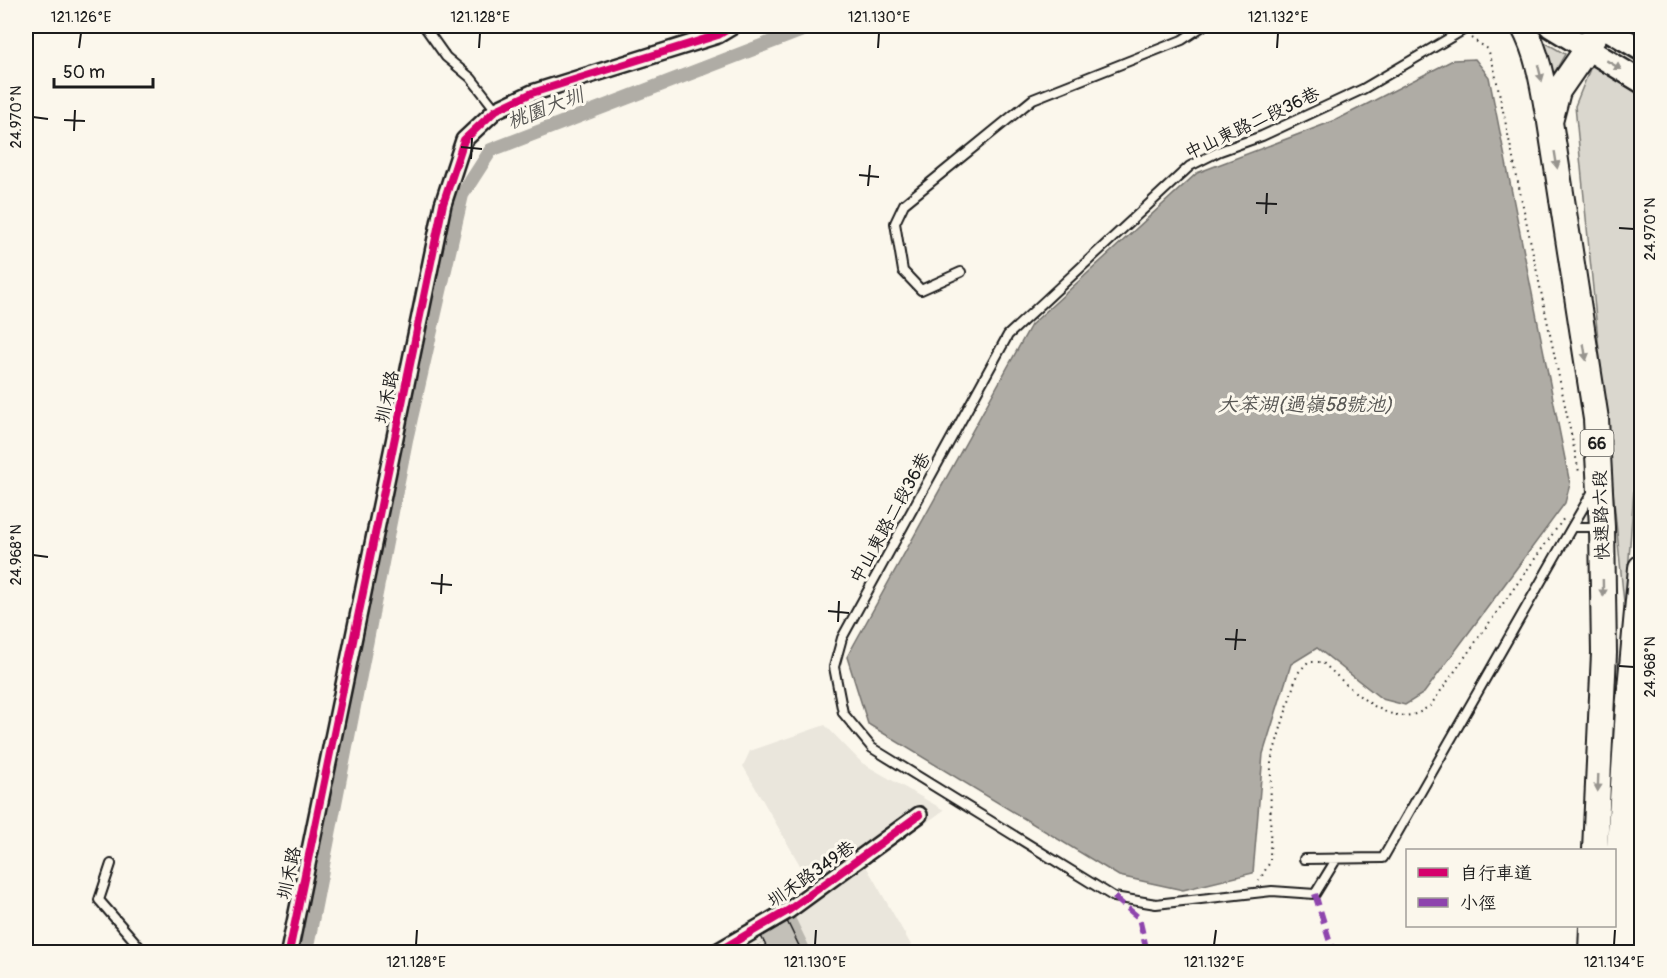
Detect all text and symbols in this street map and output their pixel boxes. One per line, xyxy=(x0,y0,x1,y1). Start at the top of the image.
text: 121.126°E xyxy=(51,8,112,27)
text: 121.128°E xyxy=(450,8,510,27)
text: 121.130°E xyxy=(848,8,910,27)
text: 121.132°E xyxy=(1248,8,1308,27)
scale bar xyxy=(54,51,153,89)
one-way arrow xyxy=(1606,60,1622,71)
text: 50 m xyxy=(63,61,105,84)
one-way arrow xyxy=(1535,64,1545,82)
water label: 桃園大圳 xyxy=(503,82,589,134)
street label: 中山東路二段36巷 xyxy=(1181,82,1323,165)
text: 24.970°N xyxy=(7,86,26,149)
one-way arrow xyxy=(1551,150,1560,169)
text: 24.970°N xyxy=(1641,198,1660,261)
one-way arrow xyxy=(1581,343,1590,362)
street label: 圳禾路 xyxy=(371,368,404,426)
water label: 大笨湖(過嶺58號池) xyxy=(1218,392,1392,417)
road number: 66 xyxy=(1580,430,1614,456)
street label: 中山東路二段36巷 xyxy=(845,449,936,588)
street label: 快速路六段 xyxy=(1588,470,1615,560)
text: 24.968°N xyxy=(7,524,26,586)
one-way arrow xyxy=(1598,579,1608,598)
text: 24.968°N xyxy=(1641,636,1660,698)
one-way arrow xyxy=(1594,774,1603,793)
street label: 圳禾路349巷 xyxy=(763,836,860,913)
street label: 圳禾路 xyxy=(273,844,306,902)
legend xyxy=(1406,849,1616,927)
text: 自行車道 xyxy=(1460,862,1532,885)
text: 小徑 xyxy=(1460,892,1496,915)
text: 121.128°E xyxy=(386,953,446,972)
text: 121.130°E xyxy=(784,953,846,972)
text: 121.132°E xyxy=(1184,953,1244,972)
text: 121.134°E xyxy=(1584,953,1645,972)

